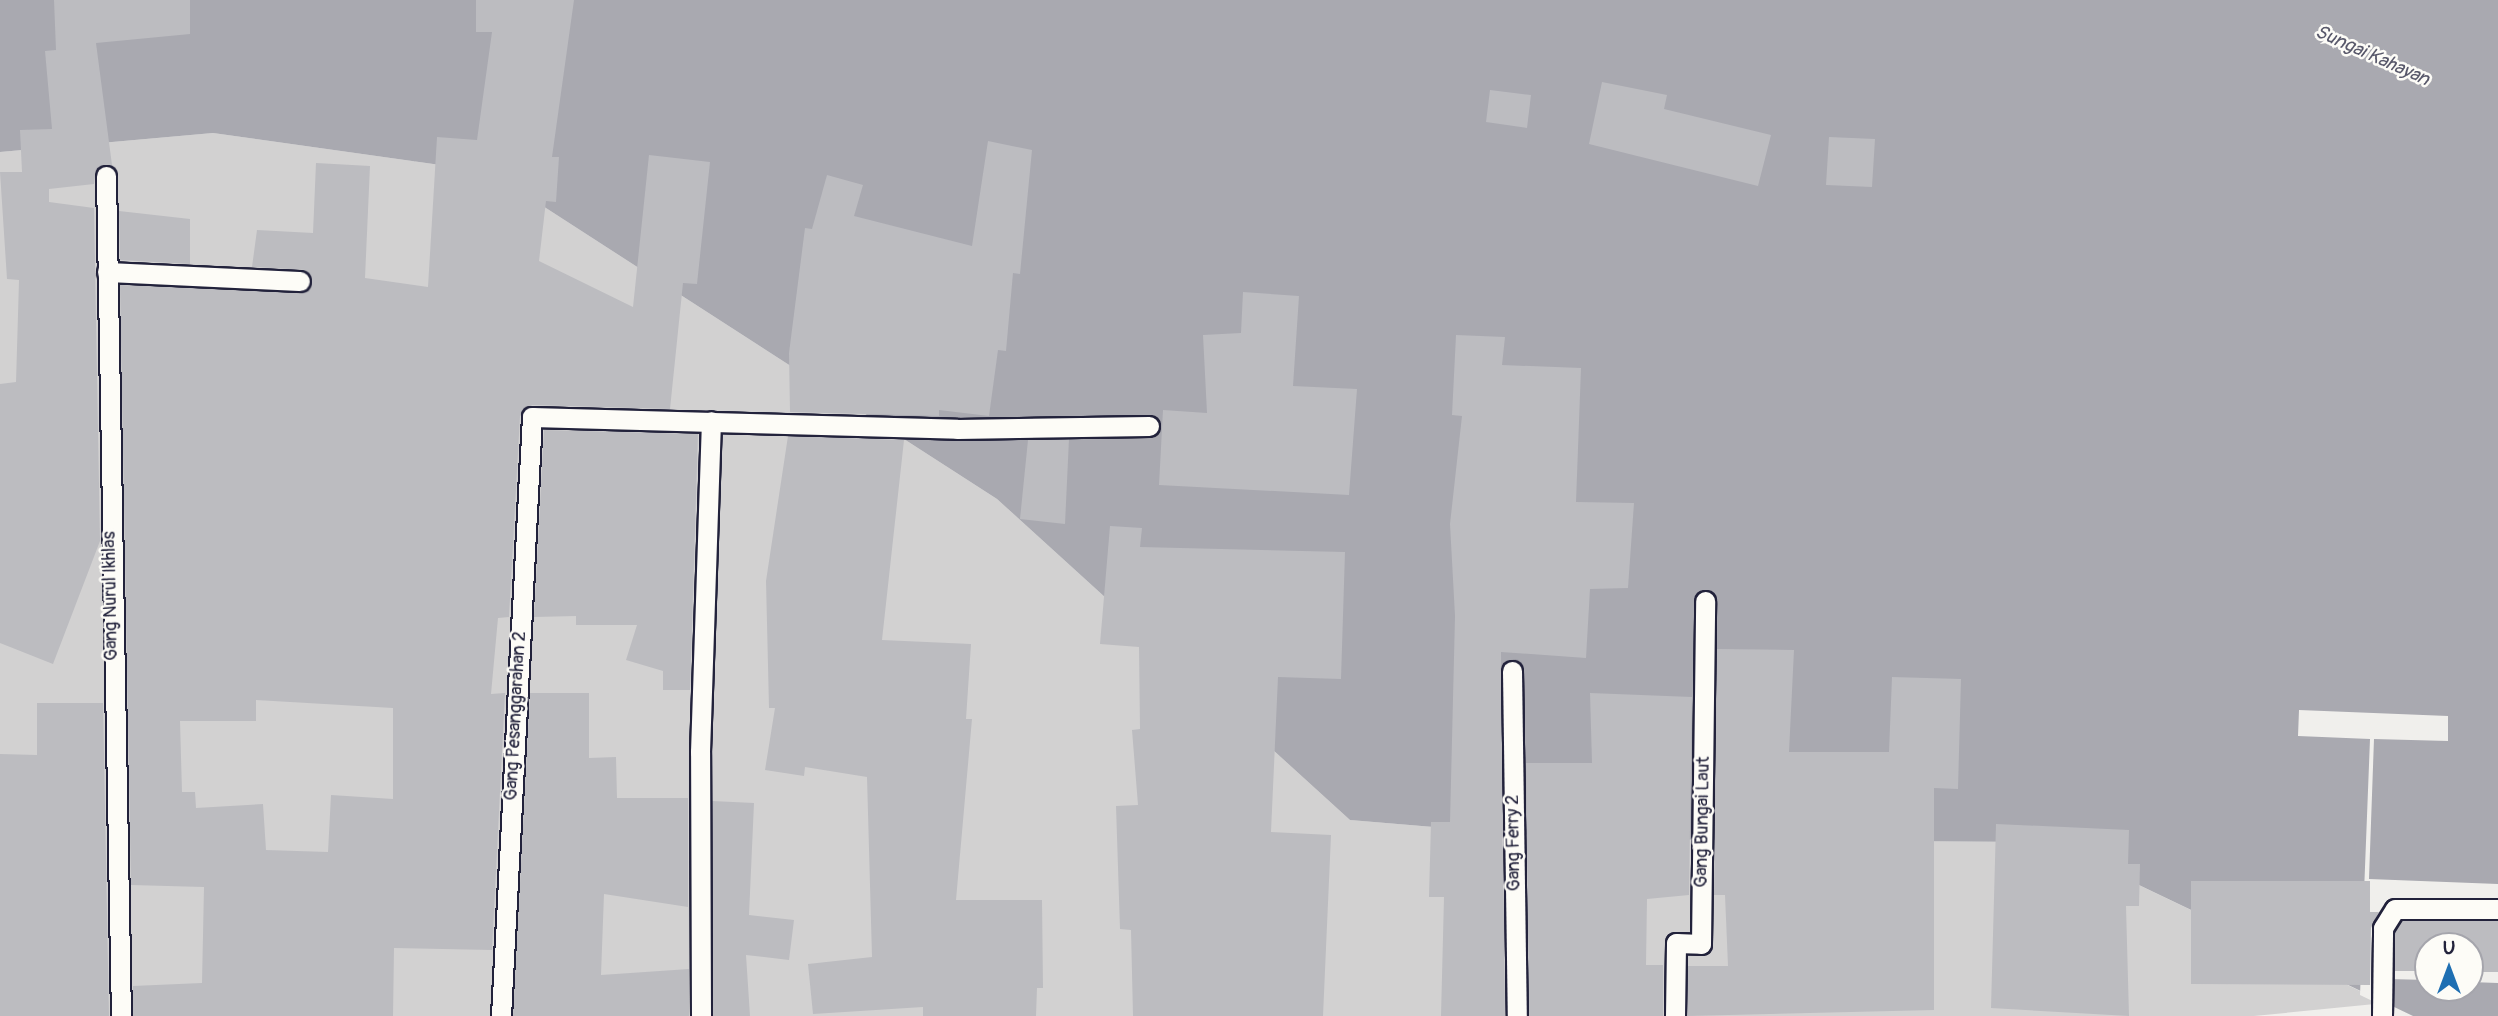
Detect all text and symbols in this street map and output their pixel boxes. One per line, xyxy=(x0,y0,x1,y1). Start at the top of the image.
water label: Sungai Kahayan xyxy=(2311,21,2433,91)
street label: Gang Nurul Ikhlas xyxy=(99,531,123,661)
street label: Gang Pesanggarahan 2 xyxy=(501,631,531,801)
street label: Gang Bungai Laut xyxy=(1691,756,1715,888)
street label: Gang Ferry 2 xyxy=(1502,795,1526,891)
north arrow xyxy=(2414,932,2484,1002)
text: U xyxy=(2443,936,2455,960)

